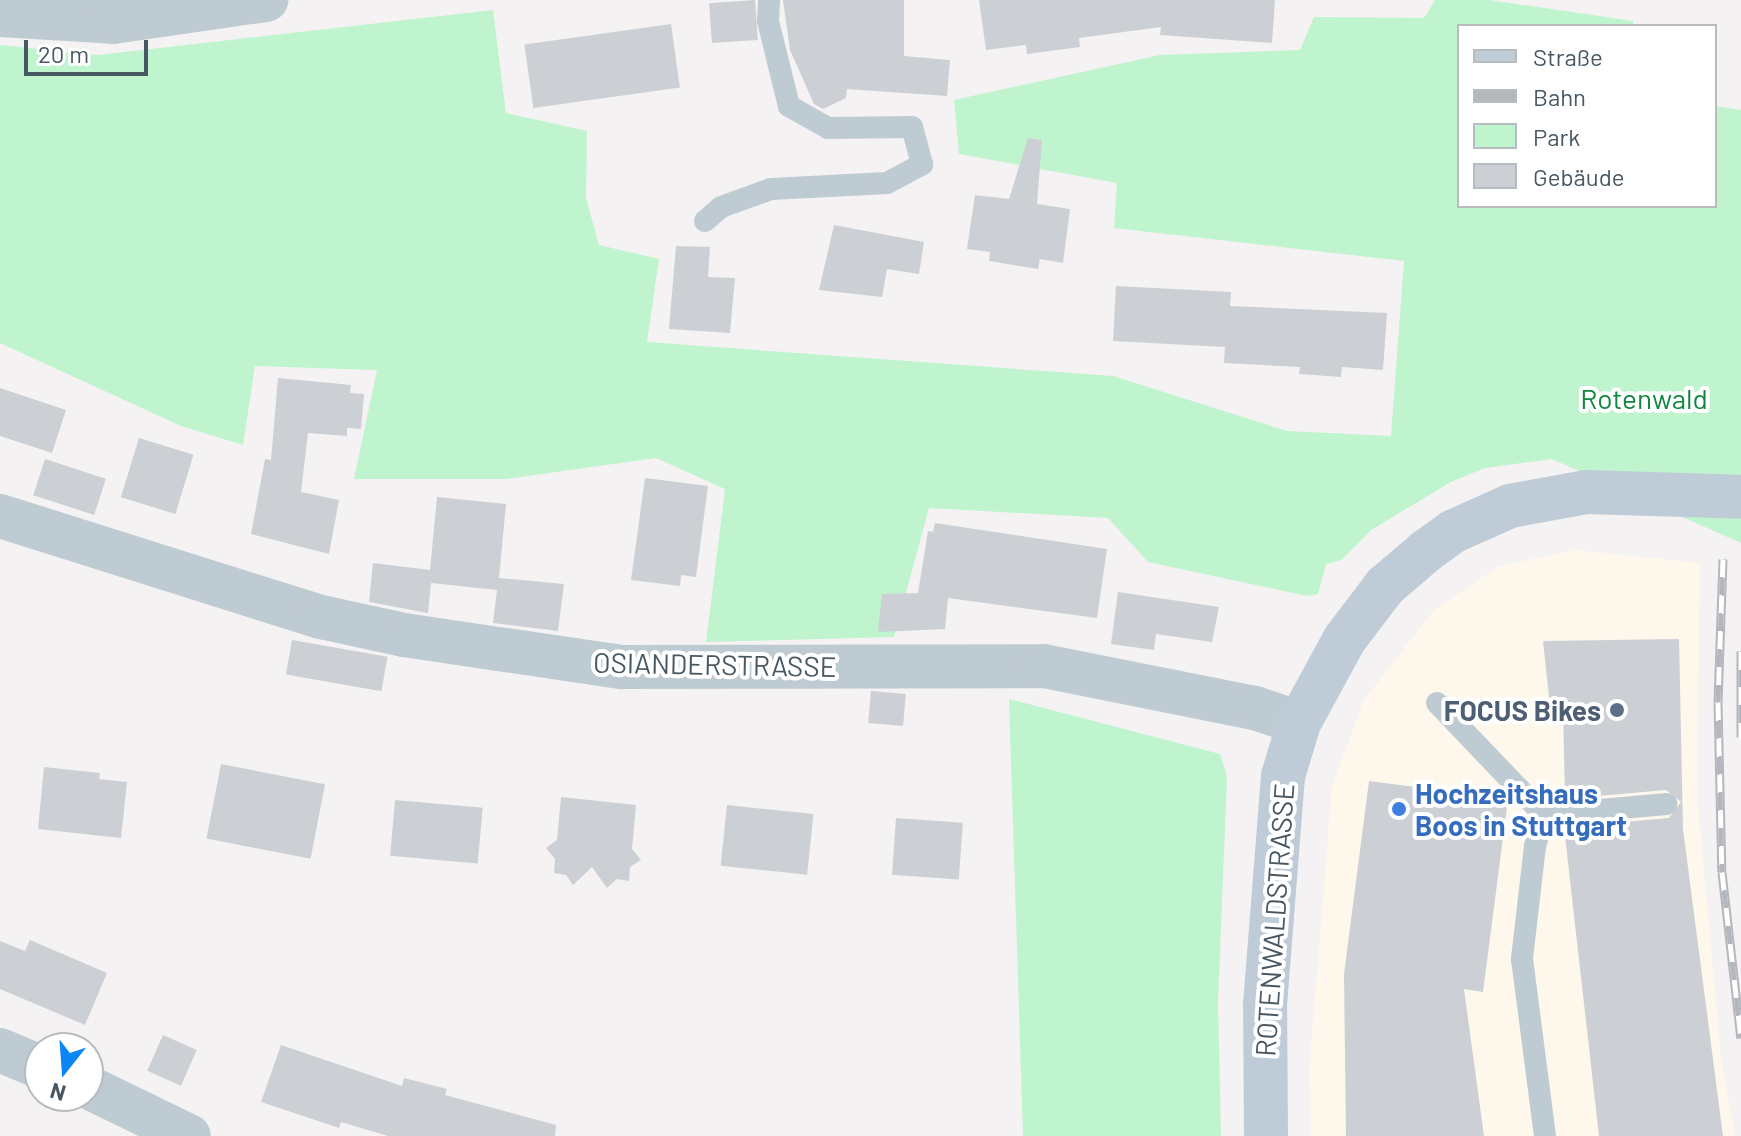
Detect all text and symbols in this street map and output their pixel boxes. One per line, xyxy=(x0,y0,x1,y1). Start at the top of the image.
scale bar xyxy=(28,24,152,74)
legend xyxy=(1457,24,1717,208)
text: 20 m xyxy=(38,39,89,68)
text: Straße xyxy=(1533,42,1603,71)
text: Bahn xyxy=(1533,82,1586,111)
text: Park xyxy=(1533,122,1580,151)
text: Gebäude xyxy=(1533,162,1625,191)
park label: Rotenwald xyxy=(1580,381,1708,415)
street label: OSIANDERSTRASSE xyxy=(593,645,837,683)
place label: FOCUS Bikes xyxy=(1444,693,1601,727)
marker: FOCUS Bikes xyxy=(1608,701,1626,719)
place label: Hochzeitshaus Boos in Stuttgart xyxy=(1415,776,1627,842)
street label: ROTENWALDSTRASSE xyxy=(1248,782,1300,1058)
marker: Hochzeitshaus Boos in Stuttgart xyxy=(1390,800,1408,818)
north arrow xyxy=(24,1032,104,1112)
text: N xyxy=(47,1078,68,1108)

